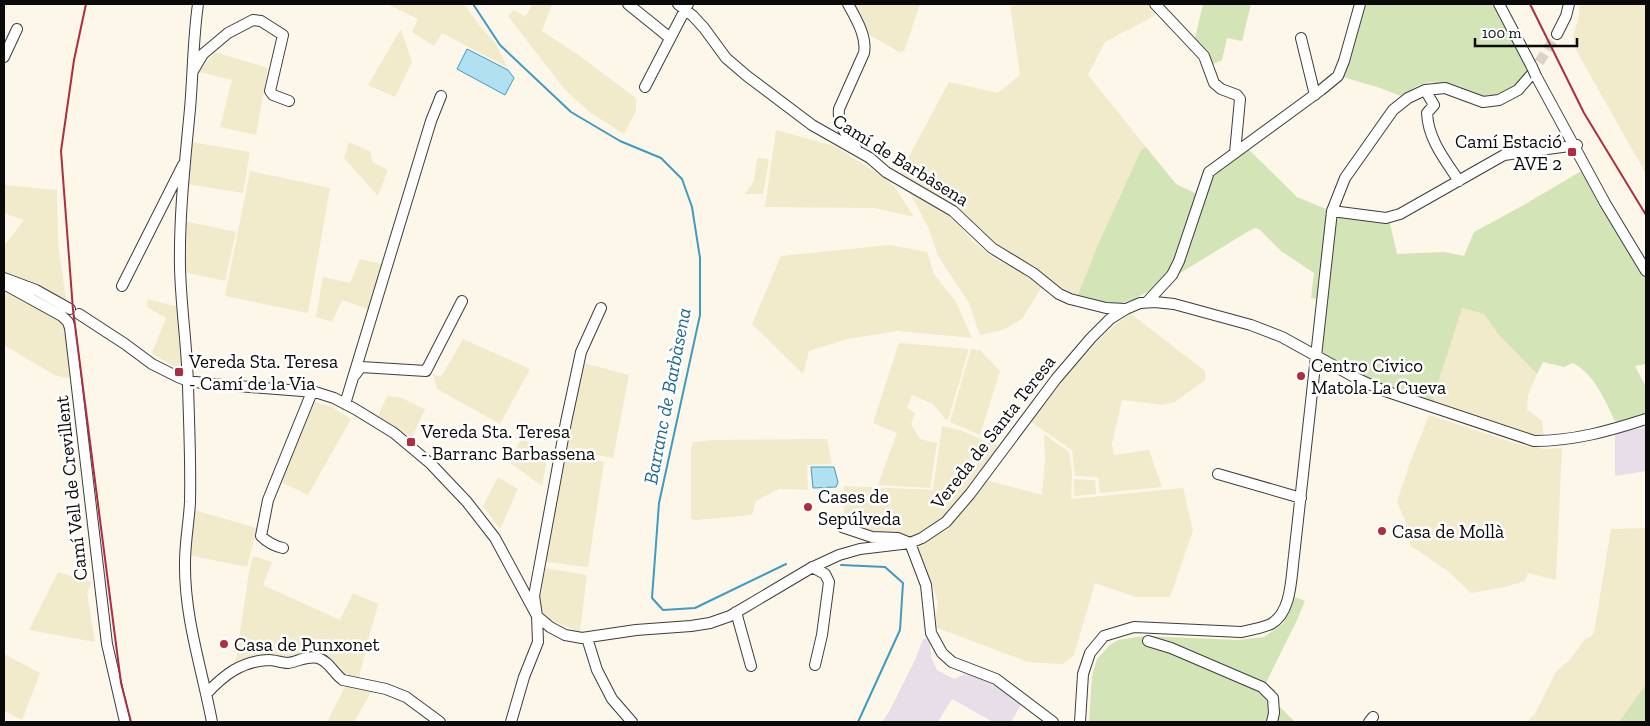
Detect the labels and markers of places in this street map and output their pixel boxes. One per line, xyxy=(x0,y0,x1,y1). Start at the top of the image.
place label: Camí Estació AVE 2 xyxy=(1455,130,1562,175)
marker: Camí Estació AVE 2 xyxy=(1566,146,1578,158)
place label: Vereda Sta. Teresa - Camí de la Via xyxy=(188,350,338,395)
place label: Centro Cívico Matola La Cueva xyxy=(1311,354,1446,399)
marker: Vereda Sta. Teresa - Camí de la Via xyxy=(173,366,185,378)
marker: Centro Cívico Matola La Cueva xyxy=(1295,370,1307,382)
place label: Vereda Sta. Teresa - Barranc Barbassena xyxy=(420,420,595,465)
marker: Vereda Sta. Teresa - Barranc Barbassena xyxy=(405,436,417,448)
place label: Cases de Sepúlveda xyxy=(818,485,901,530)
marker: Cases de Sepúlveda xyxy=(802,501,814,513)
place label: Casa de Mollà xyxy=(1392,520,1504,543)
marker: Casa de Mollà xyxy=(1376,525,1388,537)
place label: Casa de Punxonet xyxy=(234,633,379,656)
marker: Casa de Punxonet xyxy=(218,638,230,650)

